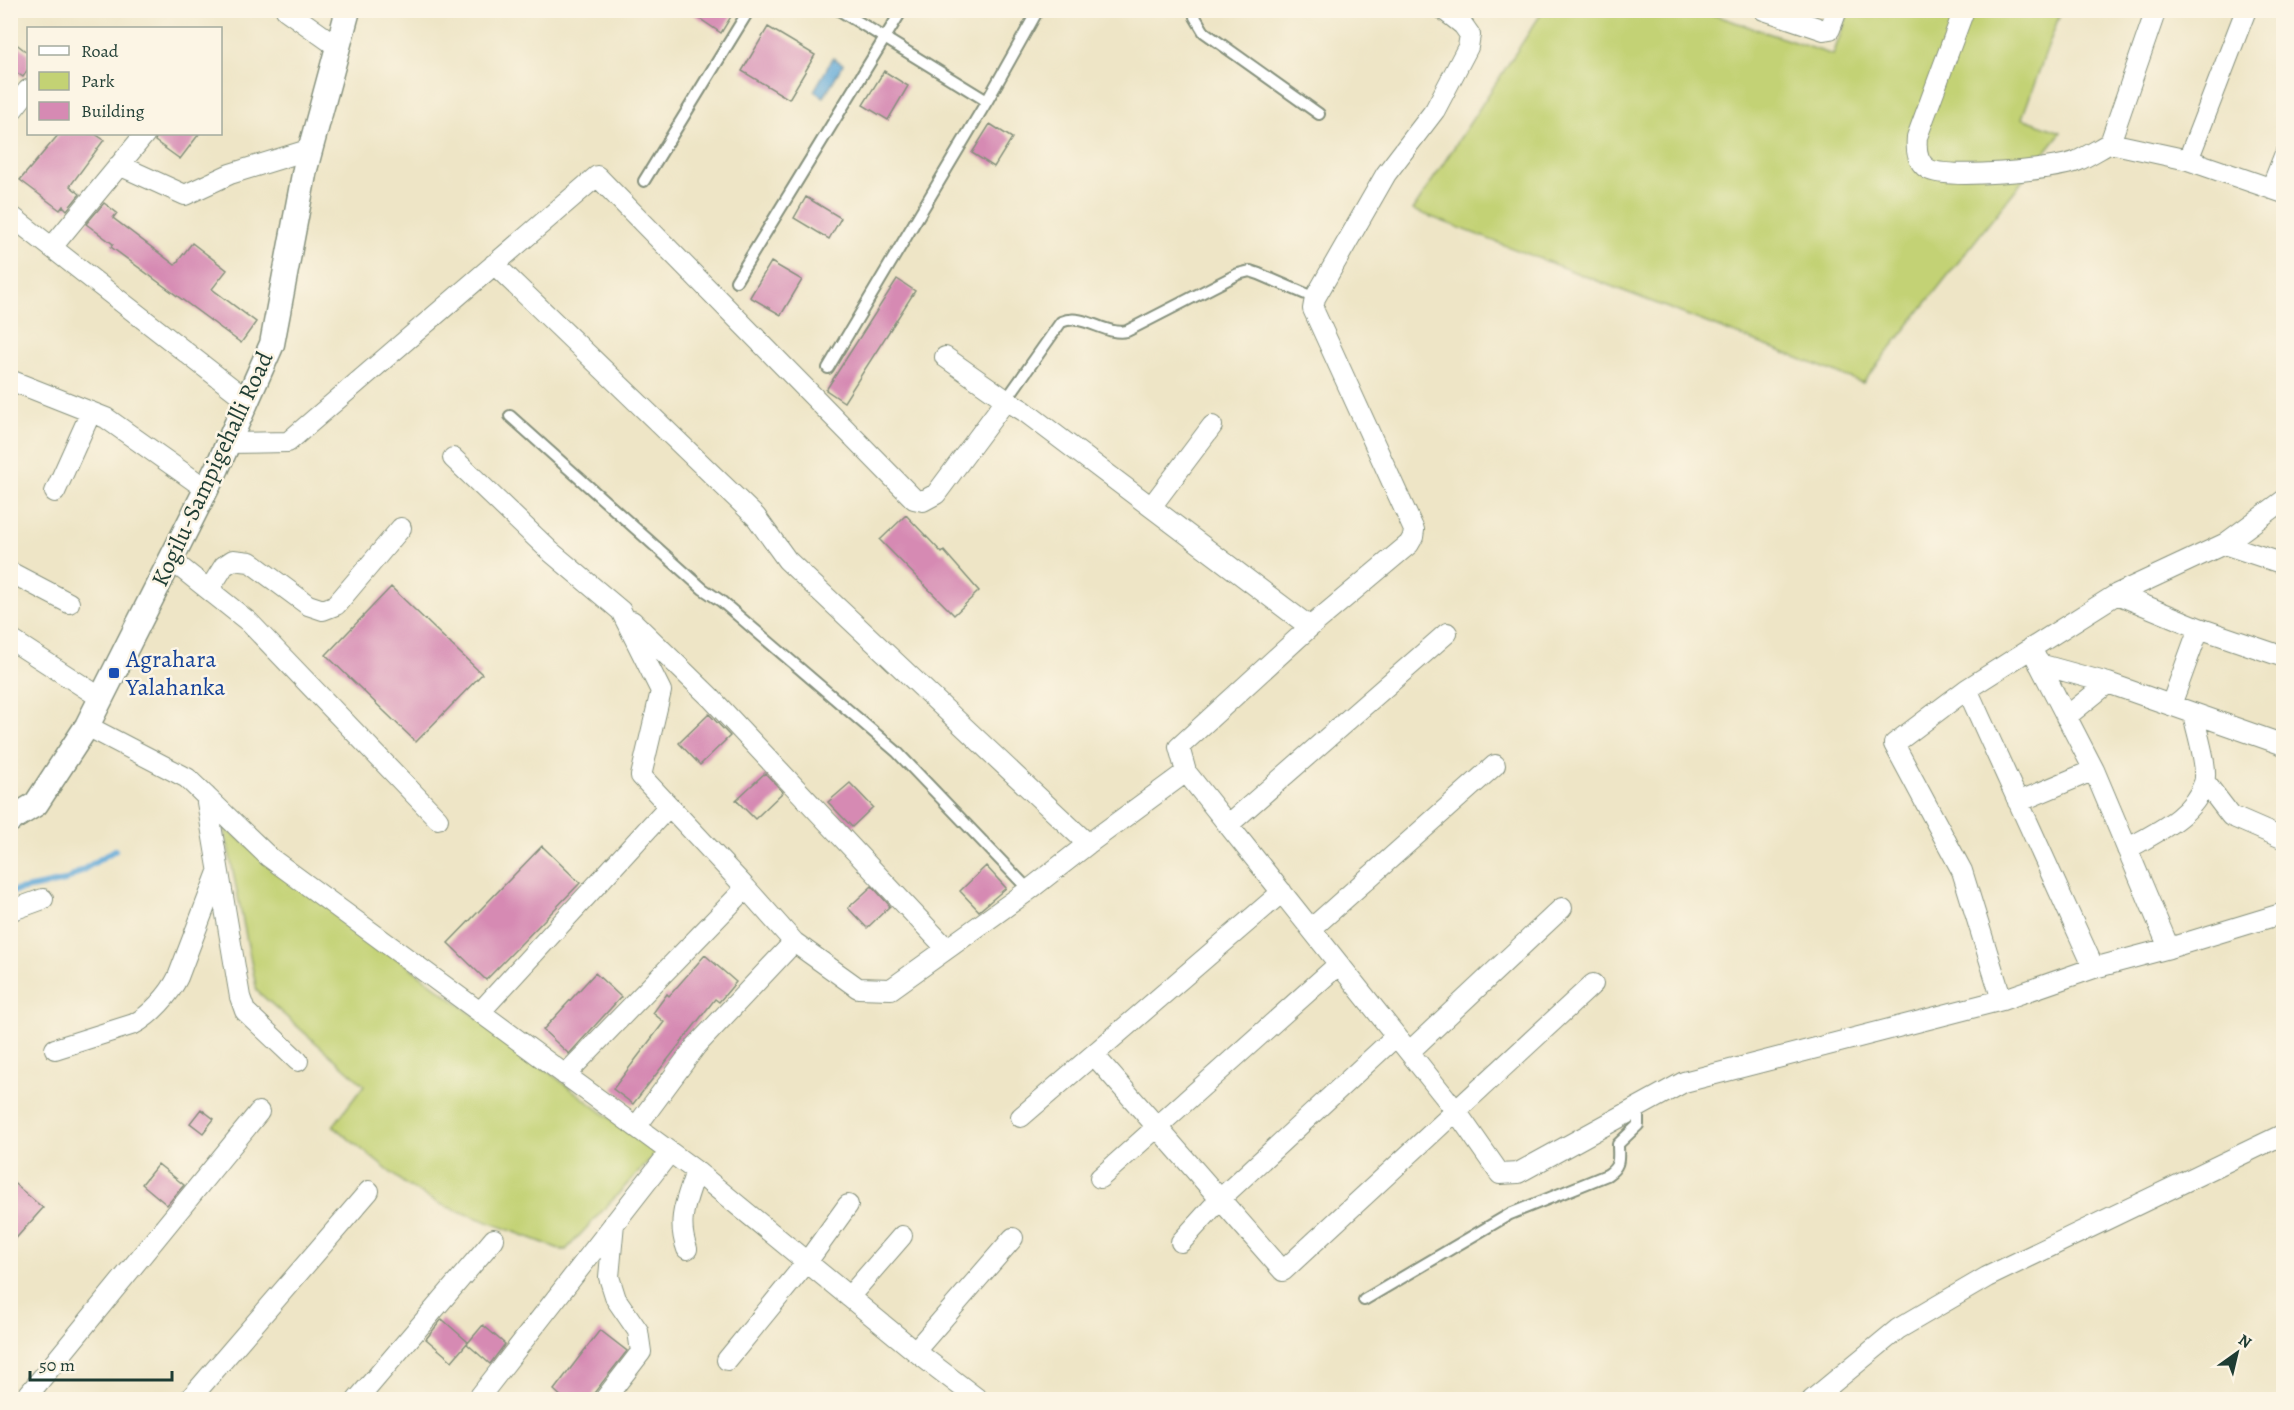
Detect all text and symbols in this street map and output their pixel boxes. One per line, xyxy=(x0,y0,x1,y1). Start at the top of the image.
legend xyxy=(27,27,222,135)
text: Road xyxy=(81,39,119,63)
text: Park xyxy=(81,69,115,93)
text: Building xyxy=(81,99,145,123)
street label: Kogilu-Sampigehalli Road xyxy=(143,346,281,592)
place label: Agrahara Yalahanka xyxy=(125,643,226,703)
marker: Agrahara Yalahanka xyxy=(107,666,121,680)
north arrow xyxy=(2207,1323,2267,1383)
text: N xyxy=(2234,1329,2256,1354)
scale bar xyxy=(30,1344,172,1382)
text: 50 m xyxy=(39,1353,75,1377)

